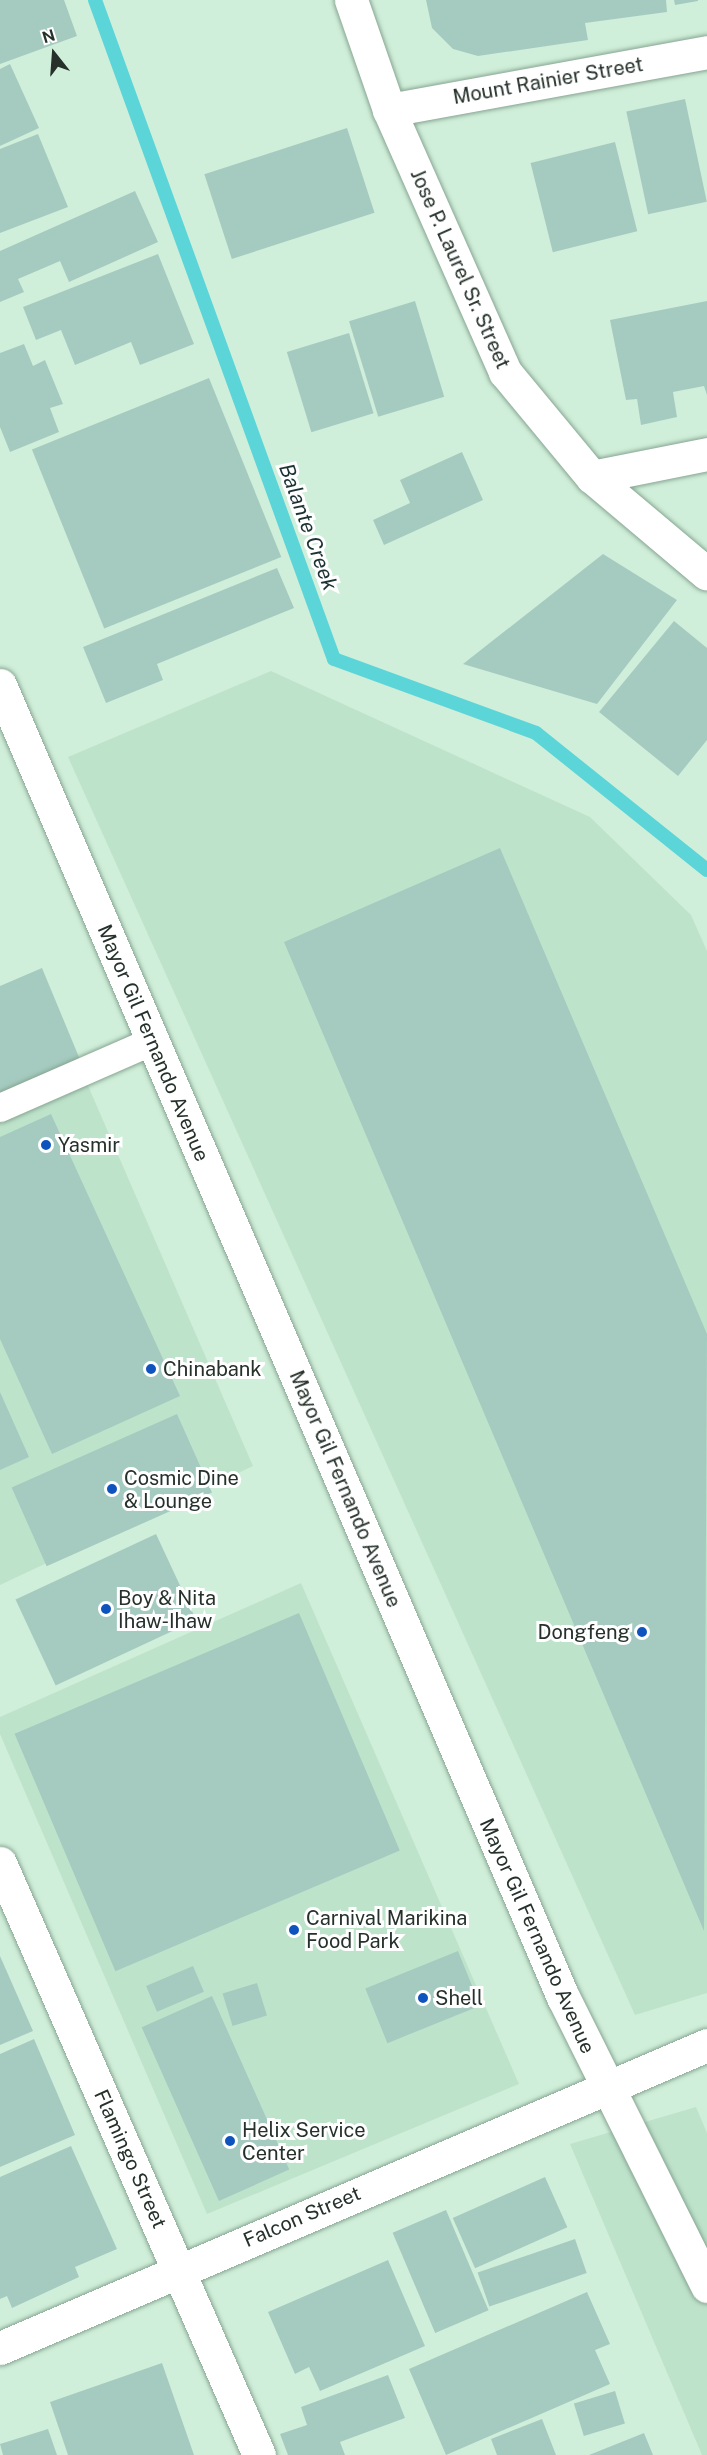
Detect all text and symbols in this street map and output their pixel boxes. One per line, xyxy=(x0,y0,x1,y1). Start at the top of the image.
north arrow xyxy=(24,24,84,84)
text: N xyxy=(40,25,57,47)
street label: Mount Rainier Street xyxy=(451,52,645,110)
street label: Jose P. Laurel Sr. Street xyxy=(405,165,515,373)
water label: Balante Creek xyxy=(273,460,343,594)
street label: Mayor Gil Fernando Avenue xyxy=(92,921,214,1165)
place label: Yasmir xyxy=(58,1133,120,1157)
marker: Yasmir xyxy=(39,1138,53,1152)
place label: Chinabank xyxy=(163,1357,262,1381)
marker: Chinabank xyxy=(144,1362,158,1376)
street label: Mayor Gil Fernando Avenue xyxy=(284,1367,406,1611)
place label: Cosmic Dine & Lounge xyxy=(124,1466,239,1513)
marker: Cosmic Dine & Lounge xyxy=(105,1482,119,1496)
place label: Boy & Nita Ihaw-Ihaw xyxy=(118,1586,216,1633)
marker: Boy & Nita Ihaw-Ihaw xyxy=(99,1602,113,1616)
place label: Dongfeng xyxy=(538,1620,630,1644)
marker: Dongfeng xyxy=(635,1625,649,1639)
street label: Mayor Gil Fernando Avenue xyxy=(474,1815,600,2057)
place label: Carnival Marikina Food Park xyxy=(306,1906,467,1953)
marker: Carnival Marikina Food Park xyxy=(287,1923,301,1937)
place label: Shell xyxy=(435,1986,483,2010)
marker: Shell xyxy=(416,1991,430,2005)
street label: Flamingo Street xyxy=(89,2086,171,2232)
place label: Helix Service Center xyxy=(242,2118,366,2165)
marker: Helix Service Center xyxy=(223,2134,237,2148)
street label: Falcon Street xyxy=(240,2181,364,2253)

